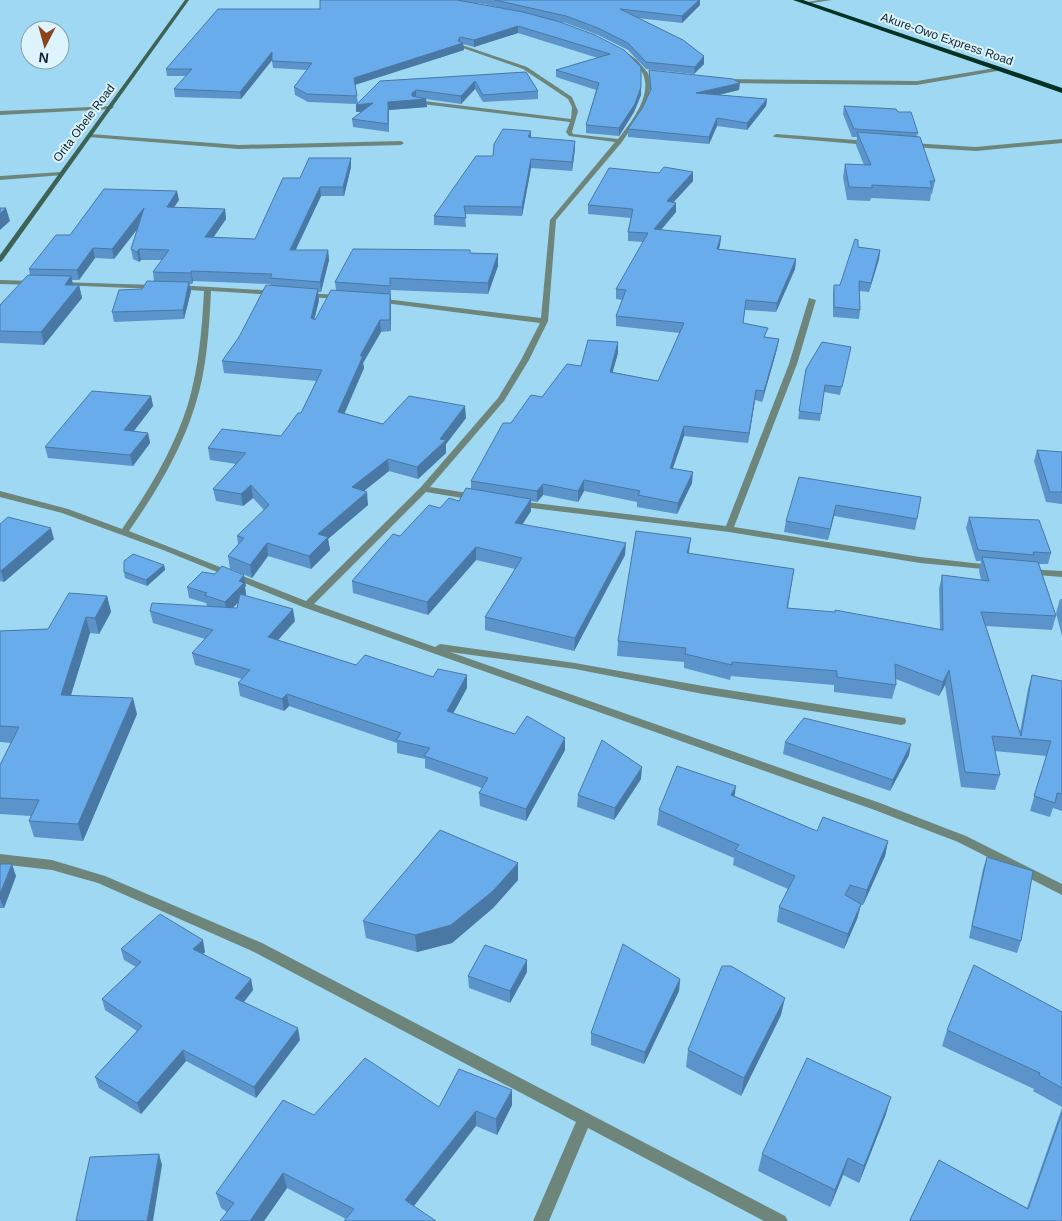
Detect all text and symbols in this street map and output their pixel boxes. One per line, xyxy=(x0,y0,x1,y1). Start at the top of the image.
street label: Akure-Owo Express Road xyxy=(879,10,1015,68)
north arrow xyxy=(20,20,70,70)
text: N xyxy=(38,49,50,66)
street label: Orita Obele Road xyxy=(50,81,118,165)

